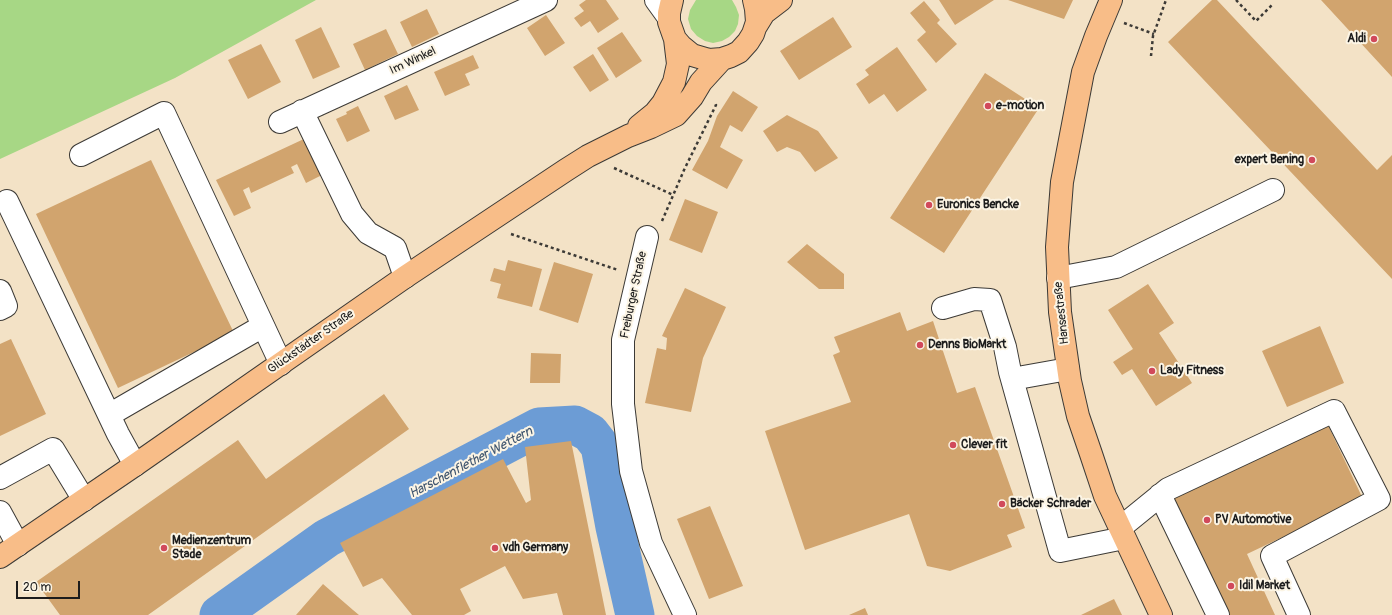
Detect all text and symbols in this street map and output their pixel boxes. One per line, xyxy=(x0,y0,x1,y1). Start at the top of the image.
place label: Aldi xyxy=(1347,32,1366,46)
marker: Aldi xyxy=(1369,34,1379,44)
street label: Im Winkel xyxy=(388,44,438,78)
place label: e-motion xyxy=(996,99,1044,113)
marker: e-motion xyxy=(983,101,993,111)
place label: expert Bening xyxy=(1235,153,1304,167)
marker: expert Bening xyxy=(1307,155,1317,165)
place label: Euronics Bencke xyxy=(937,198,1019,212)
marker: Euronics Bencke xyxy=(924,200,934,210)
street label: Freiburger Straße xyxy=(618,250,650,340)
street label: Hansestraße xyxy=(1052,281,1072,345)
street label: Glückstädter Straße xyxy=(265,307,357,377)
place label: Denns BioMarkt xyxy=(928,338,1006,352)
marker: Denns BioMarkt xyxy=(915,340,925,350)
place label: Lady Fitness xyxy=(1160,364,1224,378)
marker: Lady Fitness xyxy=(1147,366,1157,376)
water label: Harschenflether Wettern xyxy=(407,424,535,502)
place label: Clever fit xyxy=(961,438,1007,452)
marker: Clever fit xyxy=(948,440,958,450)
place label: Bäcker Schrader xyxy=(1010,497,1091,511)
marker: Bäcker Schrader xyxy=(997,499,1007,509)
place label: PV Automotive xyxy=(1215,513,1291,527)
marker: PV Automotive xyxy=(1202,515,1212,525)
place label: Medienzentrum Stade xyxy=(172,534,251,562)
place label: vdh Germany xyxy=(503,541,568,555)
marker: Medienzentrum Stade xyxy=(159,543,169,553)
marker: vdh Germany xyxy=(490,543,500,553)
scale bar xyxy=(18,573,82,599)
place label: Idil Market xyxy=(1239,579,1290,593)
text: 20 m xyxy=(23,580,51,595)
marker: Idil Market xyxy=(1226,581,1236,591)

